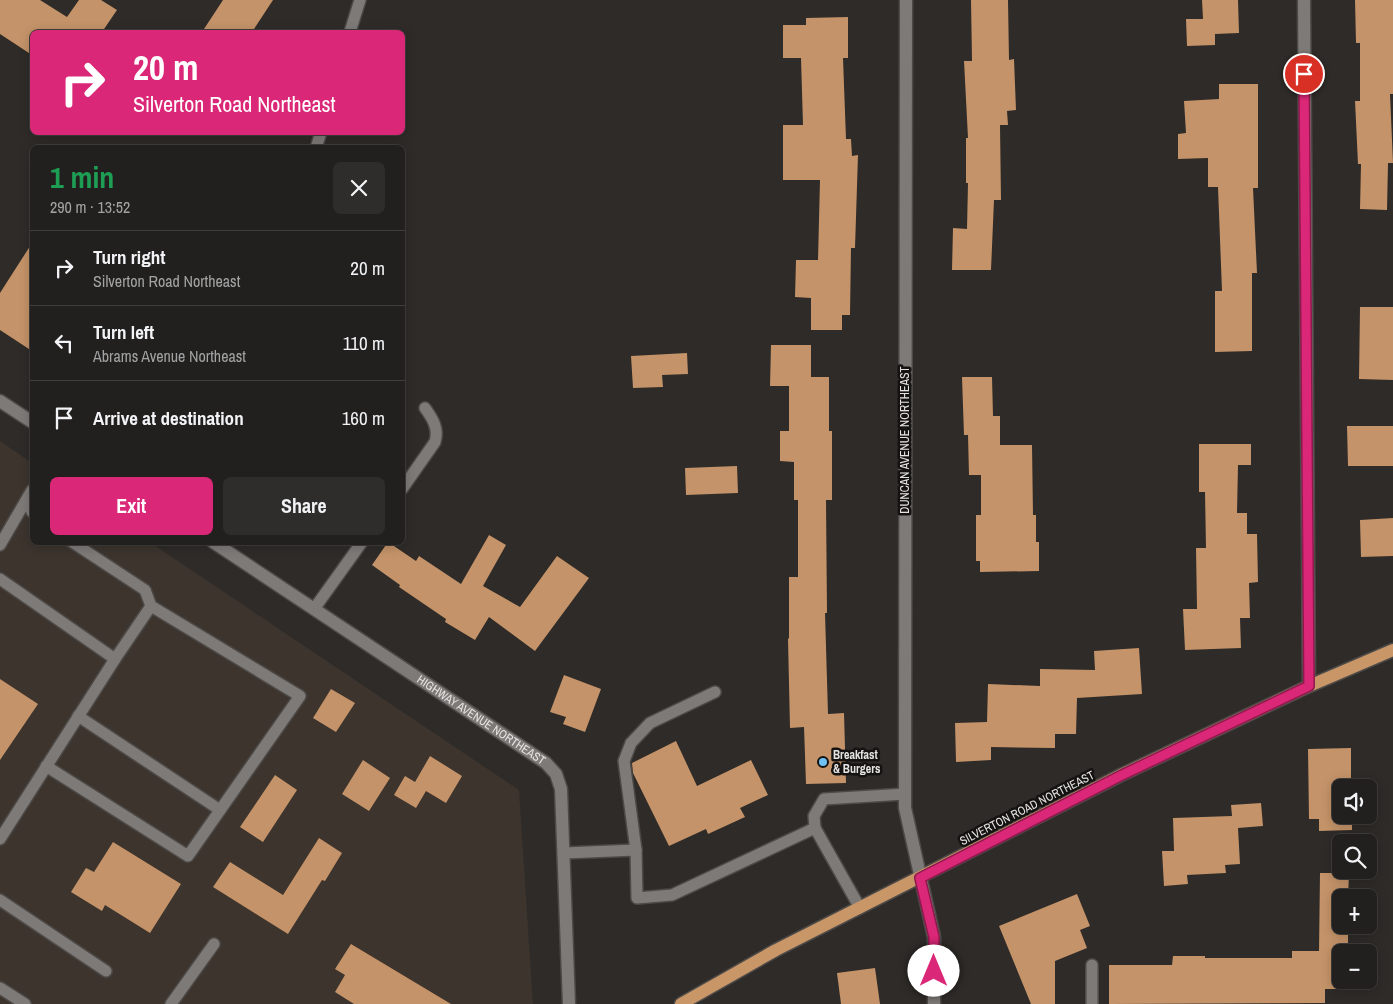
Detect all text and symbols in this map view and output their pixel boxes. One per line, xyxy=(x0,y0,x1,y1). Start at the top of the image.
text: 20 m xyxy=(133,44,198,91)
icon: right xyxy=(50,50,115,115)
pin xyxy=(1283,53,1325,95)
icon: arrive xyxy=(1290,60,1318,88)
text: Silverton Road Northeast xyxy=(133,89,336,119)
text: 1 min xyxy=(50,157,114,197)
button: close xyxy=(333,162,385,214)
text: 290 m · 13:52 xyxy=(50,196,130,218)
text: Turn right xyxy=(93,244,165,270)
icon: right xyxy=(50,254,78,282)
text: 20 m xyxy=(350,255,385,281)
text: Silverton Road Northeast xyxy=(93,270,240,292)
text: Turn left xyxy=(93,319,154,345)
icon: left xyxy=(50,329,78,357)
text: 110 m xyxy=(343,330,385,356)
text: Abrams Avenue Northeast xyxy=(93,345,246,367)
street label: DUNCAN AVENUE NORTHEAST xyxy=(897,366,913,514)
icon: arrive xyxy=(50,404,78,432)
text: Arrive at destination xyxy=(93,405,244,431)
text: 160 m xyxy=(342,405,385,431)
button: Exit xyxy=(50,477,213,535)
button: Share xyxy=(223,477,385,535)
street label: HIGHWAY AVENUE NORTHEAST xyxy=(414,672,549,769)
place label: Breakfast & Burgers xyxy=(833,747,881,777)
marker: Breakfast & Burgers xyxy=(817,756,829,768)
street label: SILVERTON ROAD NORTHEAST xyxy=(957,767,1097,849)
map controls xyxy=(1332,779,1377,989)
button: sound xyxy=(1332,779,1377,824)
button: search xyxy=(1332,834,1377,879)
button: + xyxy=(1332,889,1377,934)
position arrow xyxy=(907,944,959,996)
button: − xyxy=(1332,944,1377,989)

